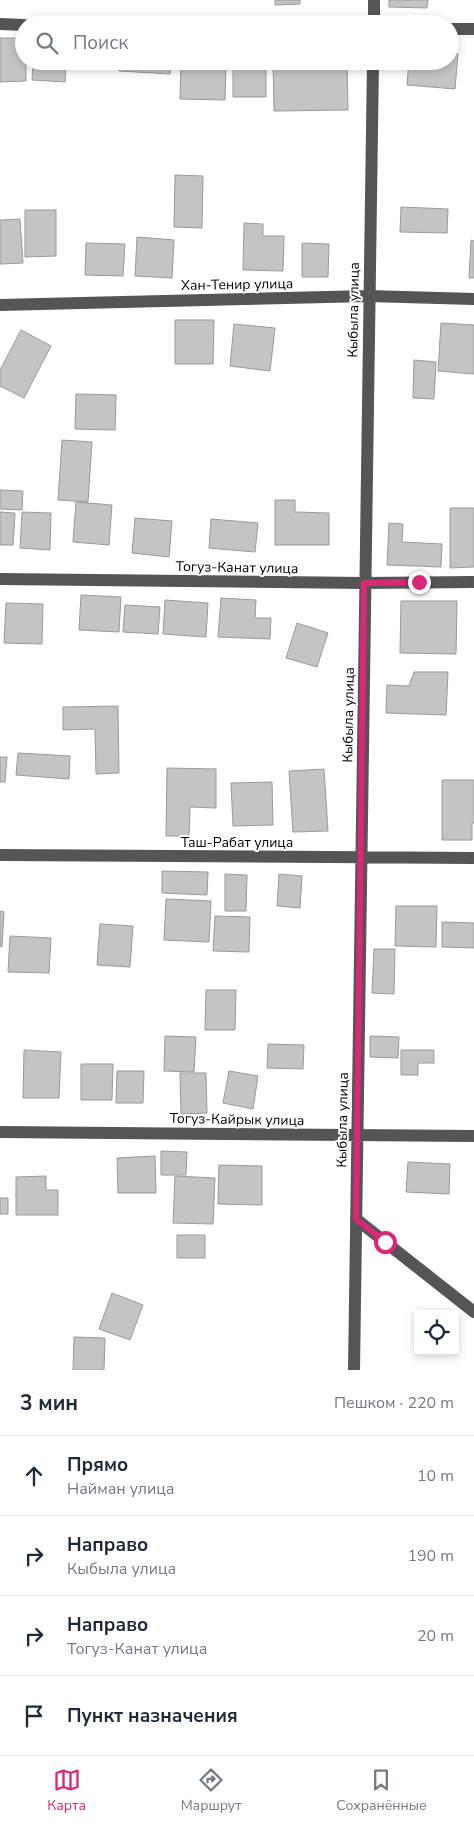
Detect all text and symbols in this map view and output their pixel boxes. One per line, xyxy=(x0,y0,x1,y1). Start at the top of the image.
search box xyxy=(15,15,459,70)
icon: search xyxy=(33,29,61,57)
text: Поиск xyxy=(73,30,128,56)
street label: Кыбыла улица xyxy=(343,262,364,358)
street label: Хан-Тенир улица xyxy=(181,274,293,295)
street label: Тогуз-Канат улица xyxy=(175,557,299,578)
route end xyxy=(408,571,431,594)
street label: Кыбыла улица xyxy=(338,667,359,763)
street label: Таш-Рабат улица xyxy=(181,833,293,852)
street label: Кыбыла улица xyxy=(332,1072,353,1168)
street label: Тогуз-Кайрык улица xyxy=(169,1109,305,1130)
route start xyxy=(374,1231,397,1254)
map controls xyxy=(414,1310,459,1355)
button: locate xyxy=(414,1310,459,1355)
text: 3 мин xyxy=(20,1389,78,1417)
text: Пешком · 220 m xyxy=(334,1392,454,1414)
text: Прямо xyxy=(67,1452,128,1478)
icon: ahead xyxy=(20,1462,48,1490)
text: 10 m xyxy=(417,1465,454,1487)
text: Найман улица xyxy=(67,1478,174,1500)
text: Направо xyxy=(67,1532,148,1558)
icon: right xyxy=(20,1542,48,1570)
text: 190 m xyxy=(407,1545,454,1567)
text: Кыбыла улица xyxy=(67,1558,176,1580)
text: Направо xyxy=(67,1612,148,1638)
icon: right xyxy=(20,1622,48,1650)
text: 20 m xyxy=(417,1625,454,1647)
text: Тогуз-Канат улица xyxy=(67,1638,207,1660)
icon: arrive xyxy=(20,1702,48,1730)
text: Пункт назначения xyxy=(67,1703,238,1729)
tab: Карта xyxy=(47,1766,86,1815)
tab: Маршрут xyxy=(181,1766,241,1815)
tab: Сохранённые xyxy=(336,1766,427,1815)

